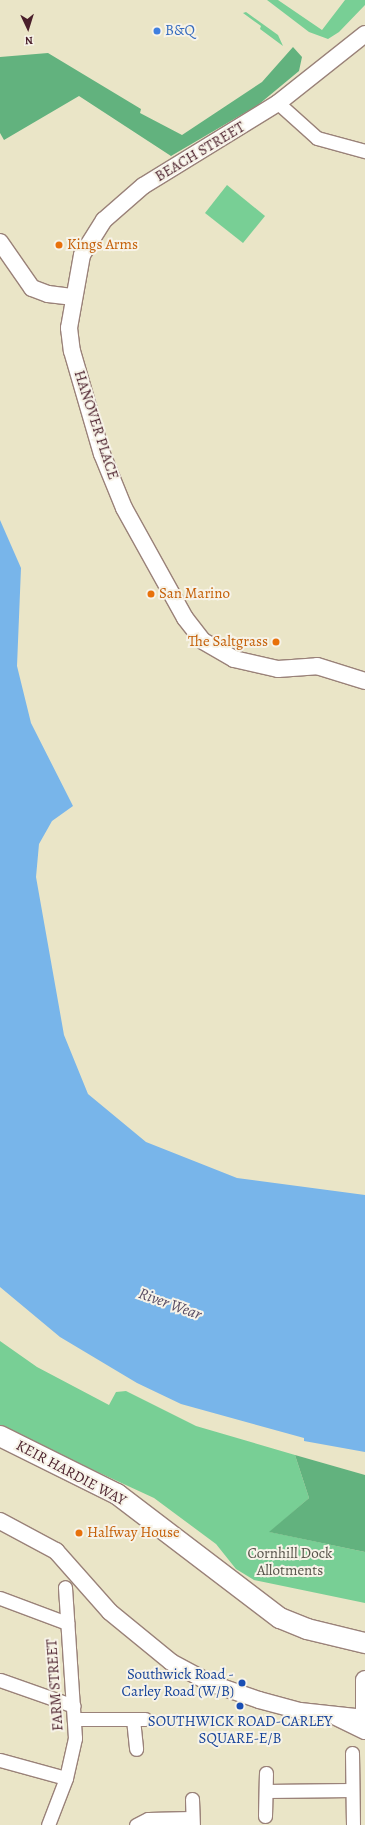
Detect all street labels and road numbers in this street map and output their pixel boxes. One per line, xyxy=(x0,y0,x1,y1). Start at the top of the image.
street label: BEACH STREET xyxy=(152,118,248,186)
street label: HANOVER PLACE xyxy=(70,368,122,482)
street label: KEIR HARDIE WAY xyxy=(13,1436,129,1510)
street label: FARM STREET xyxy=(43,1638,67,1732)

